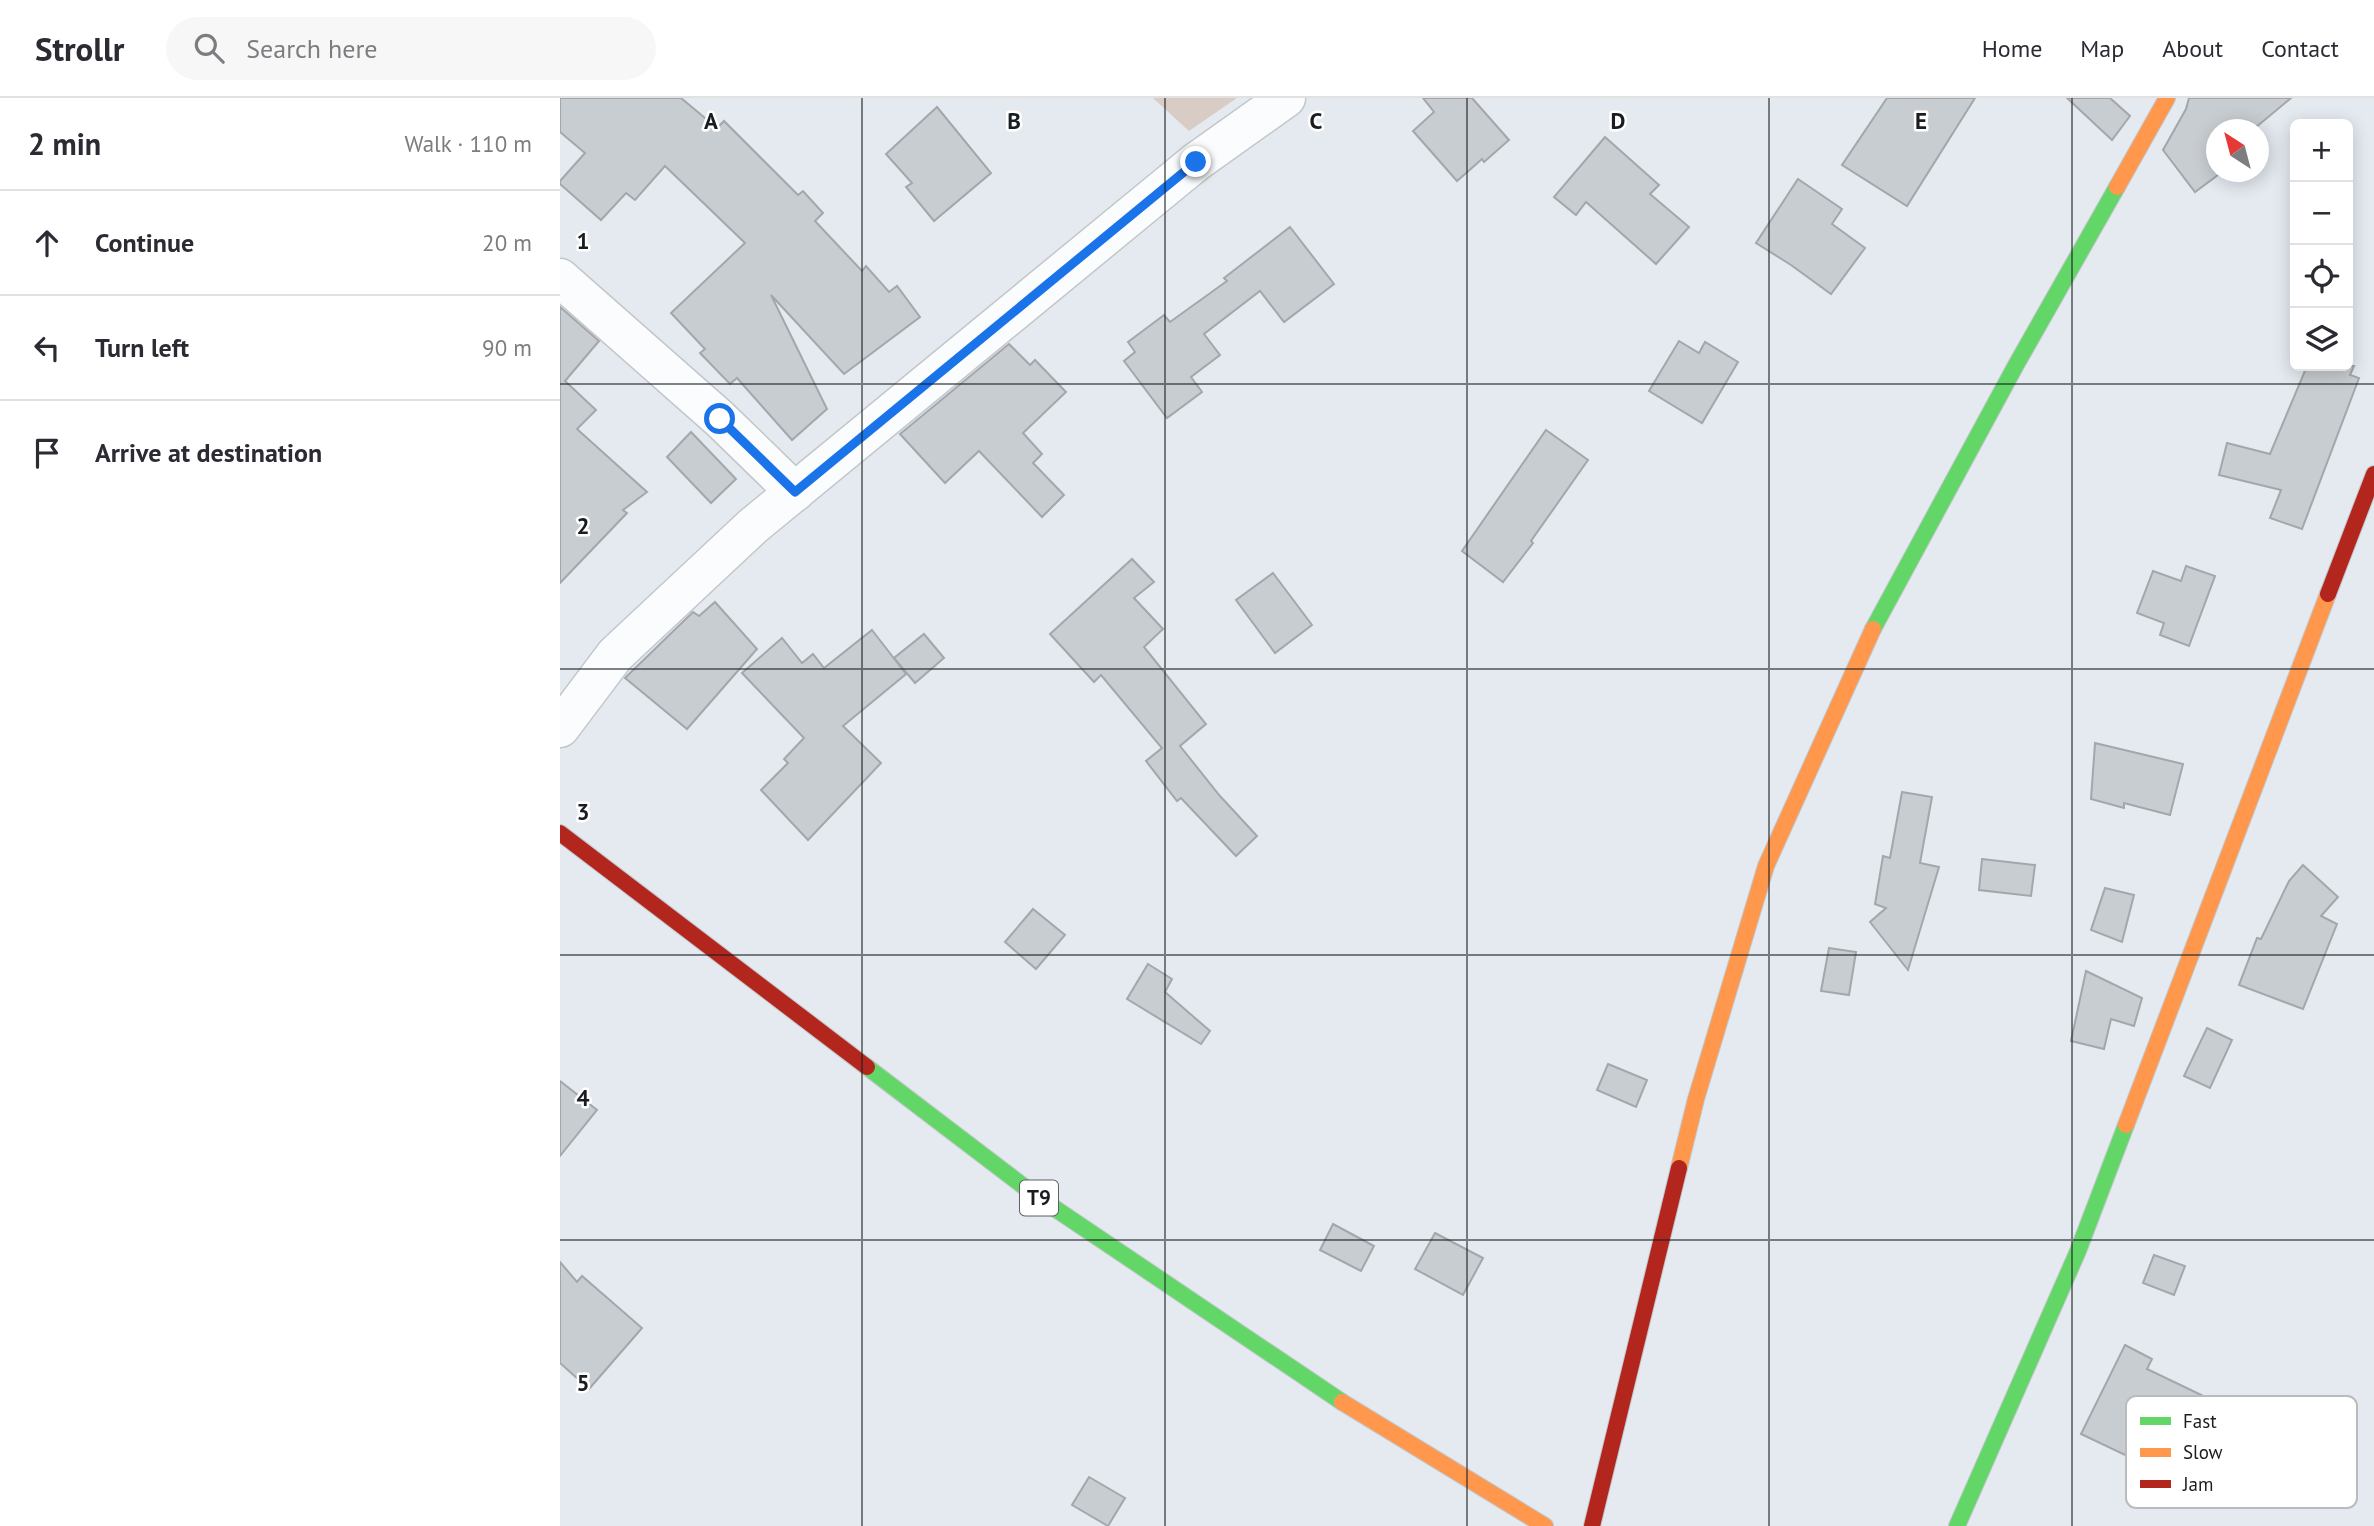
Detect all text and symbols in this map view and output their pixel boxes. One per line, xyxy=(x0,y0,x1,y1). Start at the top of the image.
search box xyxy=(166,17,656,80)
text: Strollr xyxy=(35,27,124,70)
icon: search xyxy=(190,29,228,67)
text: Search here xyxy=(246,32,377,65)
text: Home xyxy=(1982,33,2042,64)
text: Map xyxy=(2080,33,2124,64)
text: About xyxy=(2162,33,2223,64)
text: Contact xyxy=(2261,33,2339,64)
text: A xyxy=(704,106,718,135)
text: B xyxy=(1007,106,1021,135)
text: C xyxy=(1310,106,1323,135)
text: D xyxy=(1611,106,1625,135)
text: E xyxy=(1915,106,1927,135)
north arrow xyxy=(2206,119,2269,182)
map controls xyxy=(2290,119,2353,371)
button: + xyxy=(2290,119,2353,182)
text: 2 min xyxy=(28,124,101,163)
text: Walk · 110 m xyxy=(405,129,532,158)
route end xyxy=(1180,146,1211,177)
button: − xyxy=(2290,182,2353,245)
icon: ahead xyxy=(28,224,66,262)
text: Continue xyxy=(95,226,194,259)
text: 1 xyxy=(576,226,590,255)
text: 20 m xyxy=(482,228,532,257)
button: locate xyxy=(2290,245,2353,308)
button: layers xyxy=(2290,308,2353,371)
icon: left xyxy=(28,329,66,367)
text: Turn left xyxy=(95,331,189,364)
text: 90 m xyxy=(482,333,532,362)
route start xyxy=(704,403,735,434)
icon: arrive xyxy=(28,434,66,472)
text: Arrive at destination xyxy=(95,436,322,469)
text: 2 xyxy=(576,511,590,540)
text: 3 xyxy=(576,797,590,826)
text: 4 xyxy=(576,1083,590,1112)
road number: T9 xyxy=(1020,1180,1058,1216)
text: 5 xyxy=(576,1368,590,1397)
legend xyxy=(2126,1396,2357,1508)
text: Fast xyxy=(2183,1409,2217,1433)
text: Slow xyxy=(2183,1440,2223,1464)
text: Jam xyxy=(2182,1472,2213,1496)

